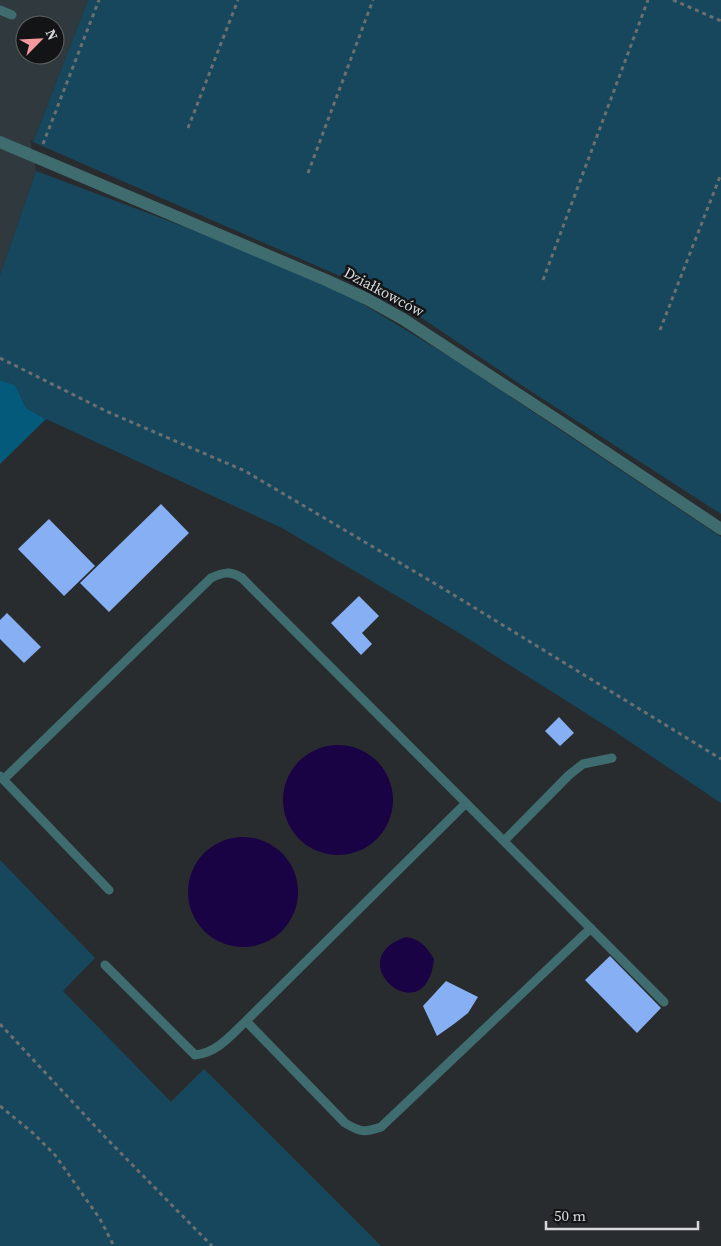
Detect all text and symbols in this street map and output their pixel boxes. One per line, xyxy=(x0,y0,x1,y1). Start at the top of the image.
north arrow xyxy=(15,15,65,65)
text: N xyxy=(41,26,63,43)
street label: Działkowców xyxy=(340,262,429,322)
scale bar xyxy=(546,1198,698,1230)
text: 50 m xyxy=(554,1205,586,1226)

